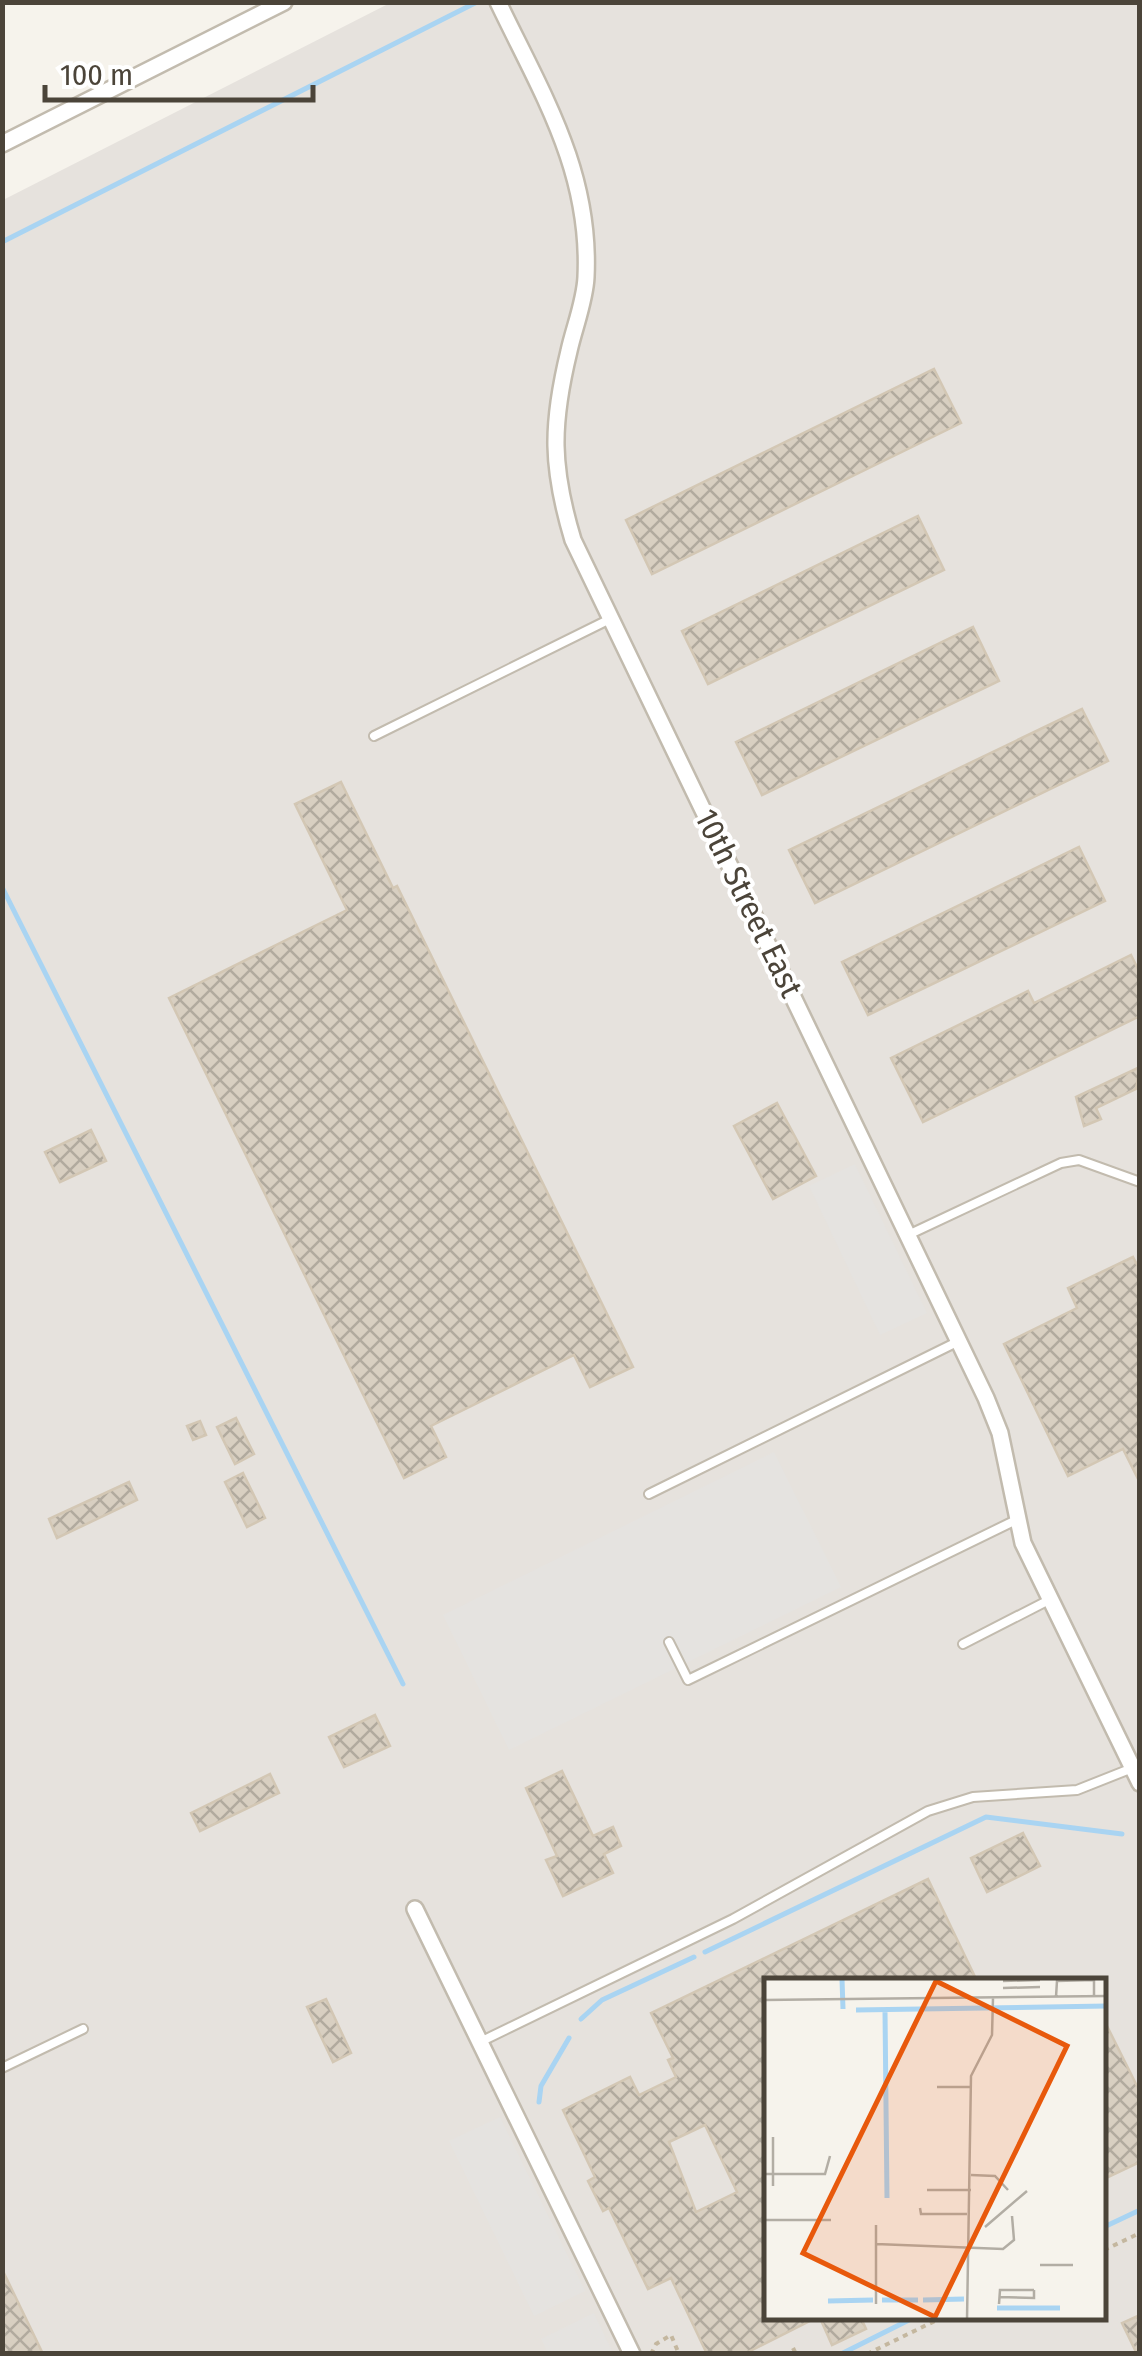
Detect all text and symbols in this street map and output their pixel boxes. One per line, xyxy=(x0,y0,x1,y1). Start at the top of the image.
scale bar xyxy=(45,40,312,102)
text: 100 m xyxy=(60,57,133,93)
street label: 10th Street East xyxy=(687,803,811,1004)
inset map xyxy=(764,1978,1107,2321)

